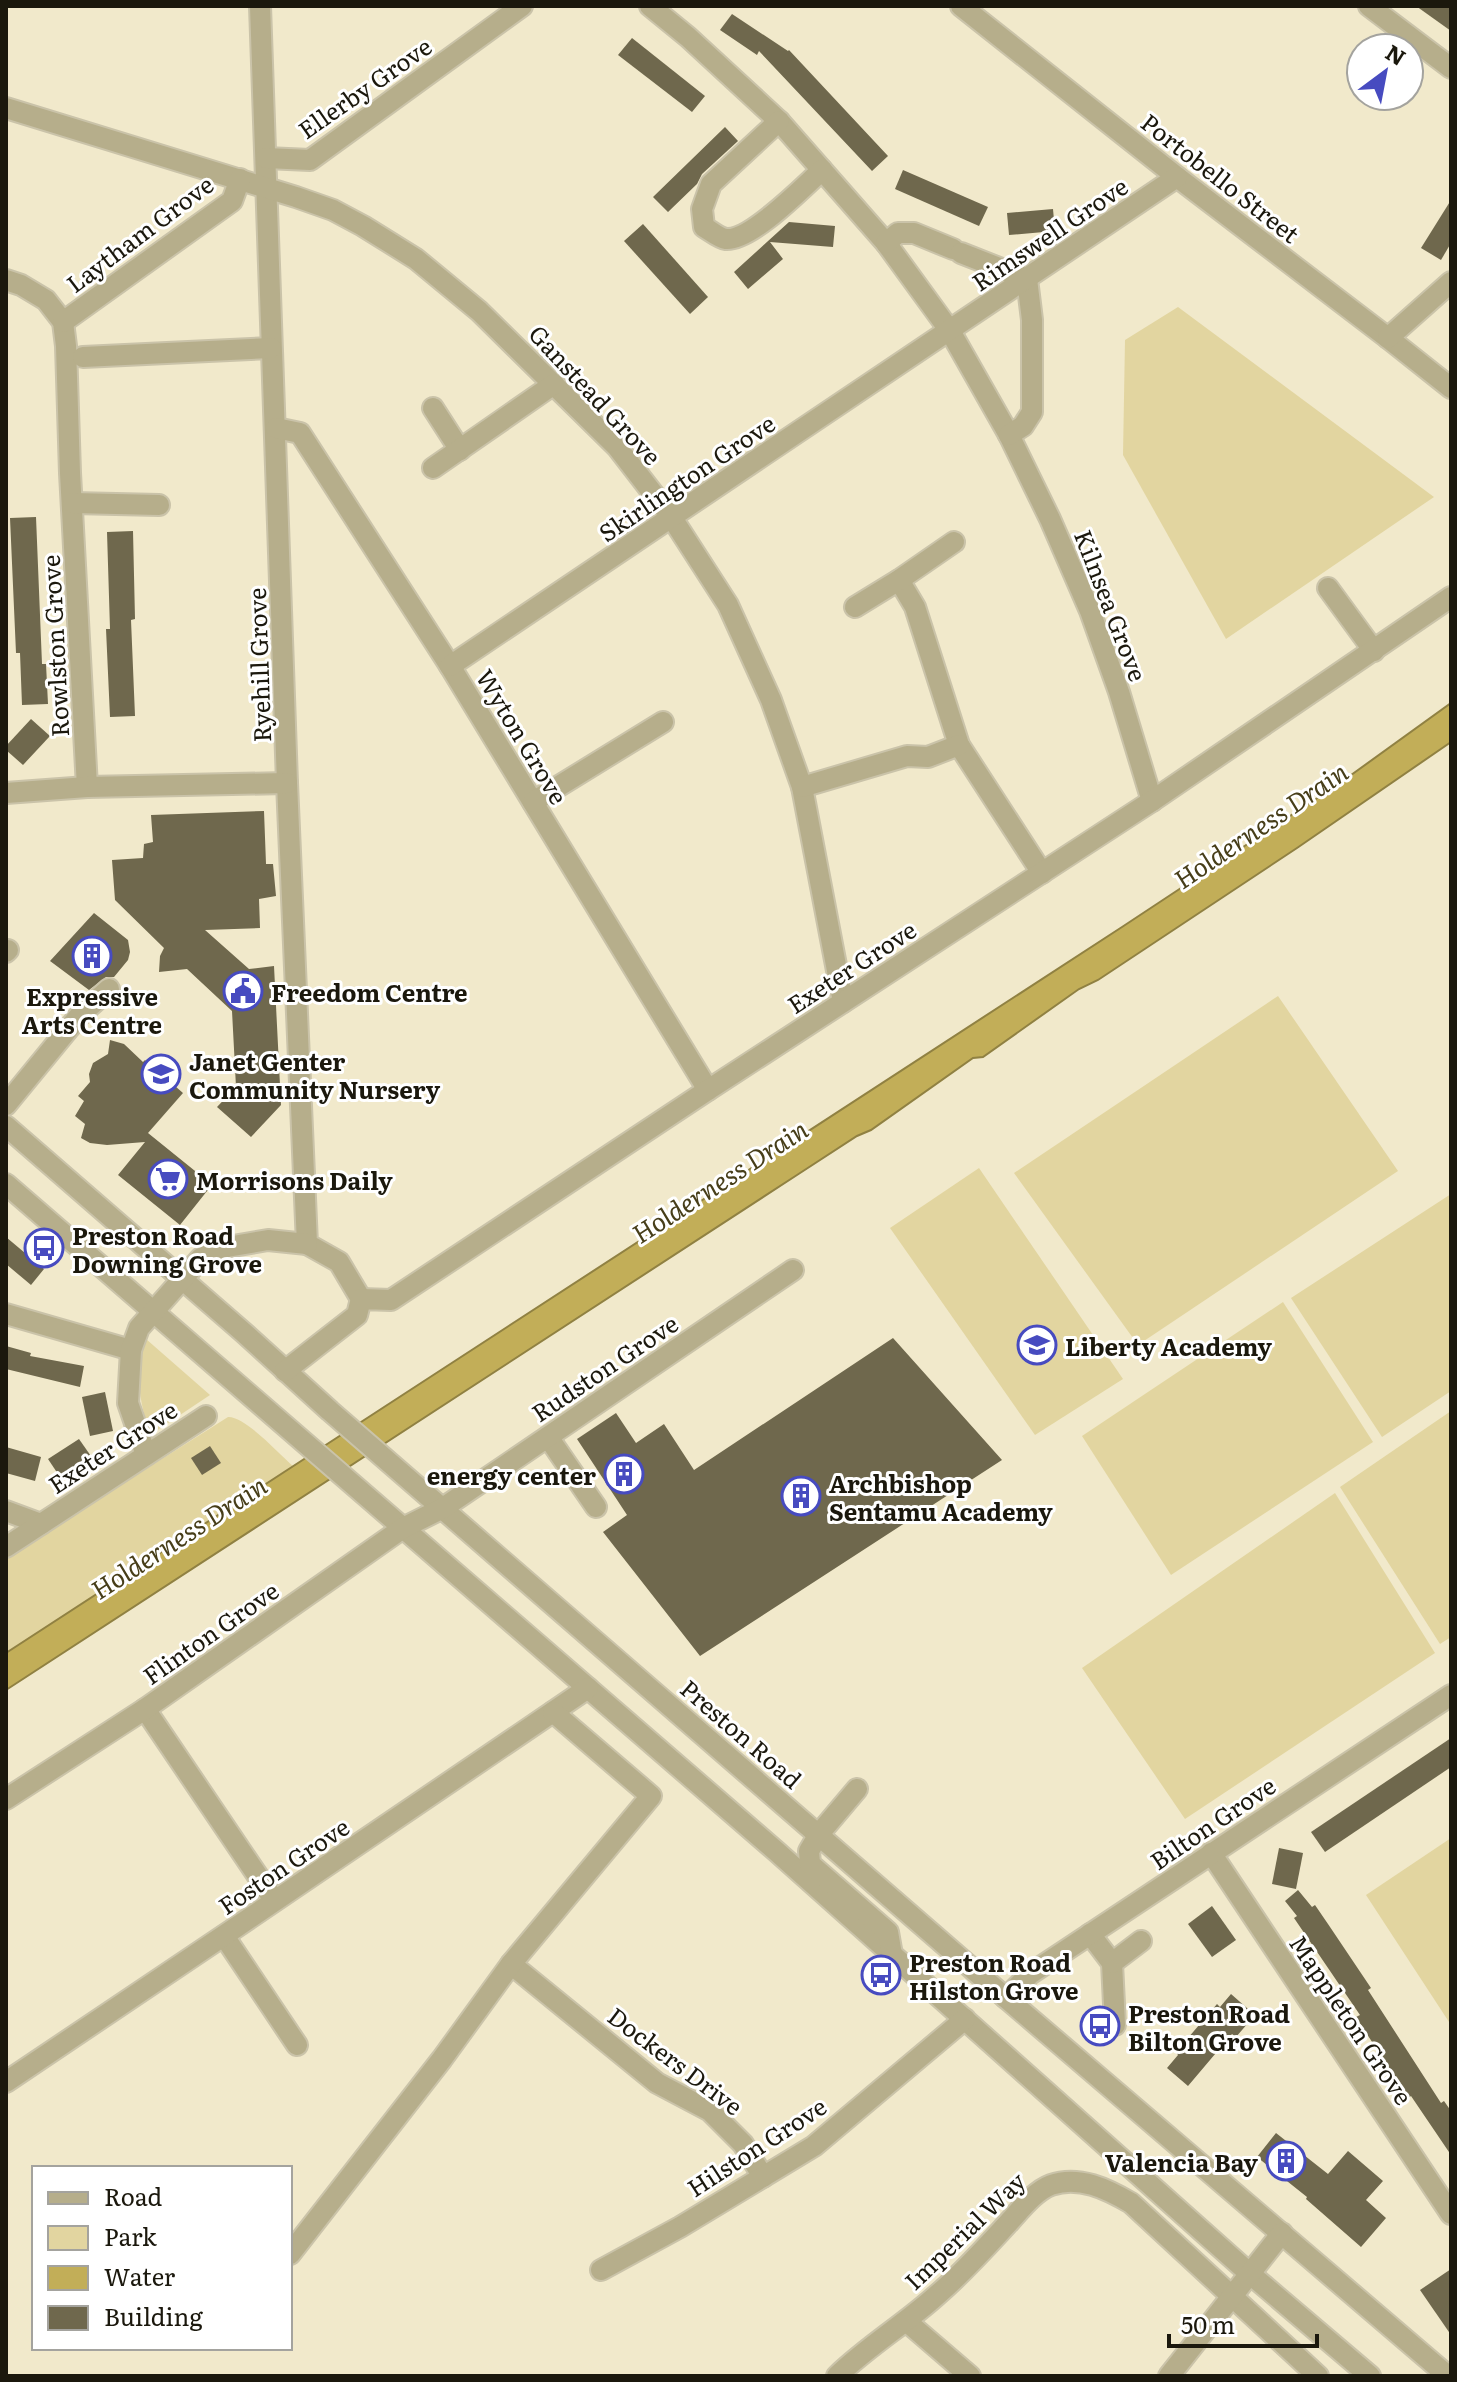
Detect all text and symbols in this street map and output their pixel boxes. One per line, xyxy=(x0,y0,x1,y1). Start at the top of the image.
street label: Ellerby Grove xyxy=(290,28,438,146)
north arrow xyxy=(1345,32,1425,112)
text: N xyxy=(1380,35,1413,73)
street label: Portobello Street xyxy=(1134,104,1308,250)
street label: Laytham Grove xyxy=(58,166,220,300)
street label: Rimswell Grove xyxy=(964,168,1134,298)
street label: Ganstead Grove xyxy=(522,316,670,472)
street label: Skirlington Grove xyxy=(591,405,781,549)
street label: Kilnsea Grove xyxy=(1067,524,1157,686)
street label: Rowlston Grove xyxy=(32,554,76,738)
street label: Ryehill Grove xyxy=(238,587,278,743)
street label: Wyton Grove xyxy=(469,662,577,810)
water label: Holderness Drain xyxy=(1165,751,1355,897)
street label: Exeter Grove xyxy=(780,911,922,1021)
building icon: Expressive Arts Centre xyxy=(71,935,113,977)
public building icon: Freedom Centre xyxy=(222,970,264,1012)
place label: Freedom Centre xyxy=(271,974,468,1009)
place label: Expressive Arts Centre xyxy=(22,978,162,1041)
place label: Janet Genter Community Nursery xyxy=(189,1043,441,1106)
school or university icon: Janet Genter Community Nursery xyxy=(140,1053,182,1095)
water label: Holderness Drain xyxy=(623,1108,815,1252)
supermarket icon: Morrisons Daily xyxy=(147,1158,189,1200)
place label: Morrisons Daily xyxy=(196,1162,393,1197)
place label: Preston Road Downing Grove xyxy=(72,1217,262,1280)
bus stop icon: Preston Road Downing Grove xyxy=(23,1227,65,1269)
street label: Rudston Grove xyxy=(524,1305,684,1429)
school or university icon: Liberty Academy xyxy=(1016,1324,1058,1366)
place label: Liberty Academy xyxy=(1065,1328,1272,1363)
street label: Exeter Grove xyxy=(41,1391,183,1501)
building icon: energy center xyxy=(603,1453,645,1495)
place label: energy center xyxy=(427,1457,596,1492)
water label: Holderness Drain xyxy=(82,1464,274,1608)
place label: Archbishop Sentamu Academy xyxy=(829,1465,1053,1528)
building icon: Archbishop Sentamu Academy xyxy=(780,1475,822,1517)
street label: Flinton Grove xyxy=(135,1572,285,1692)
street label: Preston Road xyxy=(674,1670,811,1796)
street label: Bilton Grove xyxy=(1142,1767,1282,1877)
street label: Foston Grove xyxy=(211,1808,355,1922)
street label: Mappleton Grove xyxy=(1282,1927,1422,2111)
place label: Preston Road Hilston Grove xyxy=(909,1944,1079,2007)
bus stop icon: Preston Road Hilston Grove xyxy=(860,1954,902,1996)
place label: Preston Road Bilton Grove xyxy=(1128,1995,1290,2058)
street label: Dockers Drive xyxy=(601,1998,751,2122)
bus stop icon: Preston Road Bilton Grove xyxy=(1079,2005,1121,2047)
street label: Hilston Grove xyxy=(679,2088,833,2204)
building icon: Valencia Bay xyxy=(1265,2140,1307,2182)
place label: Valencia Bay xyxy=(1105,2144,1258,2179)
street label: Imperial Way xyxy=(896,2163,1032,2297)
legend xyxy=(32,2166,292,2350)
text: Road xyxy=(104,2178,163,2213)
text: Park xyxy=(104,2218,157,2253)
text: Water xyxy=(104,2258,176,2293)
text: Building xyxy=(104,2298,203,2333)
scale bar xyxy=(1169,2298,1317,2348)
text: 50 m xyxy=(1181,2306,1235,2341)

